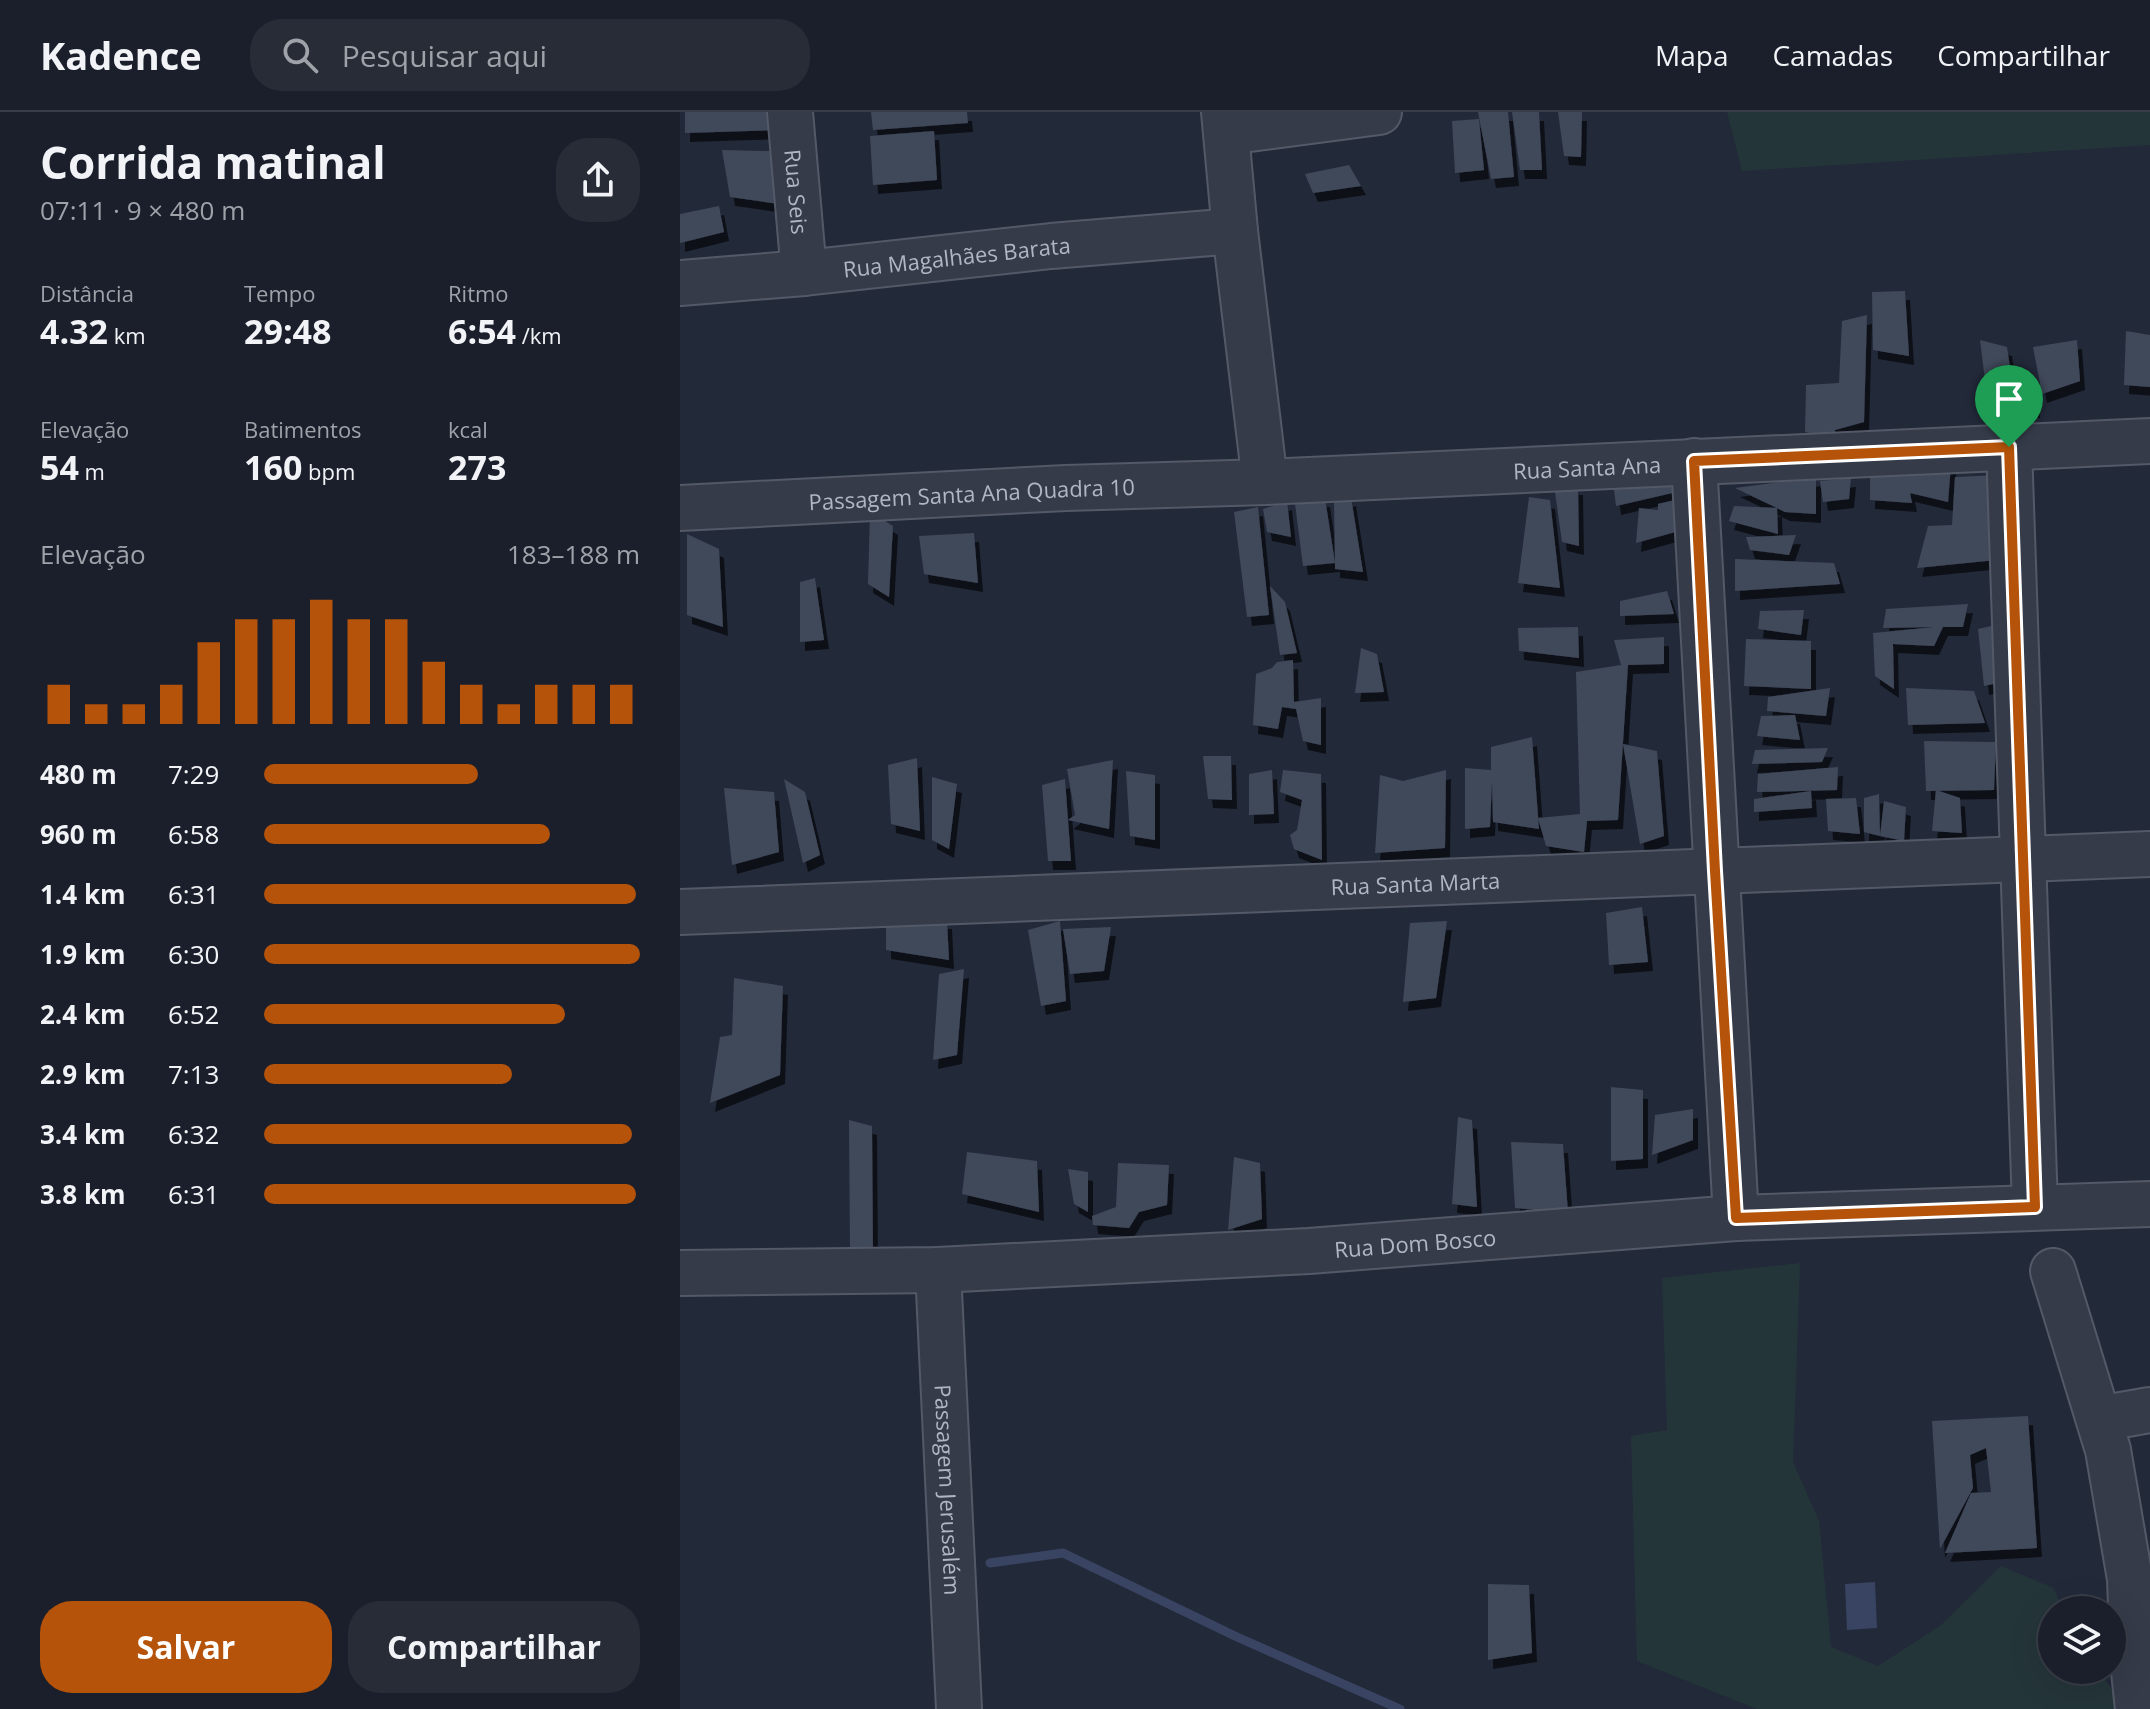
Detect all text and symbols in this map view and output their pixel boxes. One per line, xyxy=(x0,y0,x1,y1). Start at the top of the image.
search box xyxy=(250,19,810,91)
text: Kadence xyxy=(40,29,202,81)
icon: search xyxy=(278,33,322,77)
text: Pesquisar aqui xyxy=(342,35,547,76)
text: Mapa xyxy=(1655,36,1728,74)
text: Camadas xyxy=(1772,36,1893,74)
text: Compartilhar xyxy=(1937,36,2110,74)
text: Corrida matinal xyxy=(40,132,386,192)
button: share xyxy=(556,138,640,222)
street label: Rua Seis xyxy=(778,148,816,236)
text: 07:11 · 9 × 480 m xyxy=(40,192,245,228)
street label: Rua Magalhães Barata xyxy=(841,229,1072,284)
text: Distância xyxy=(40,278,134,308)
text: Tempo xyxy=(244,278,316,308)
text: Ritmo xyxy=(448,278,509,308)
text: 4.32 xyxy=(40,308,108,354)
text: 29:48 xyxy=(244,308,331,354)
text: 6:54 xyxy=(448,308,516,354)
text: km xyxy=(108,320,146,350)
text: /km xyxy=(516,320,562,350)
pin xyxy=(1975,365,2043,447)
icon: arrive xyxy=(1987,377,2031,421)
text: Elevação xyxy=(40,414,129,444)
text: Batimentos xyxy=(244,414,362,444)
text: kcal xyxy=(448,414,488,444)
text: 54 xyxy=(40,444,79,490)
text: 160 xyxy=(244,444,302,490)
text: 273 xyxy=(448,444,506,490)
street label: Rua Santa Ana xyxy=(1512,449,1662,485)
text: m xyxy=(79,456,105,486)
text: bpm xyxy=(302,456,355,486)
street label: Passagem Santa Ana Quadra 10 xyxy=(808,471,1135,516)
text: Elevação xyxy=(40,536,146,572)
text: 183–188 m xyxy=(507,536,640,572)
text: 480 m xyxy=(40,756,117,792)
text: 7:29 xyxy=(168,756,219,792)
text: 960 m xyxy=(40,816,117,852)
text: 6:58 xyxy=(168,816,219,852)
street label: Rua Santa Marta xyxy=(1330,865,1501,901)
text: 1.4 km xyxy=(40,876,126,912)
text: 6:31 xyxy=(168,876,219,912)
text: 1.9 km xyxy=(40,936,126,972)
text: 6:30 xyxy=(168,936,219,972)
text: 2.4 km xyxy=(40,996,126,1032)
text: 6:52 xyxy=(168,996,219,1032)
text: 2.9 km xyxy=(40,1056,126,1092)
text: 7:13 xyxy=(168,1056,219,1092)
text: 3.4 km xyxy=(40,1116,126,1152)
text: 6:32 xyxy=(168,1116,219,1152)
text: 3.8 km xyxy=(40,1176,126,1212)
text: 6:31 xyxy=(168,1176,219,1212)
street label: Rua Dom Bosco xyxy=(1333,1222,1497,1264)
street label: Passagem Jerusalém xyxy=(928,1384,969,1596)
map controls xyxy=(2038,1596,2126,1684)
button: layers xyxy=(2038,1596,2126,1684)
button: Salvar xyxy=(40,1601,332,1693)
button: Compartilhar xyxy=(348,1601,640,1693)

